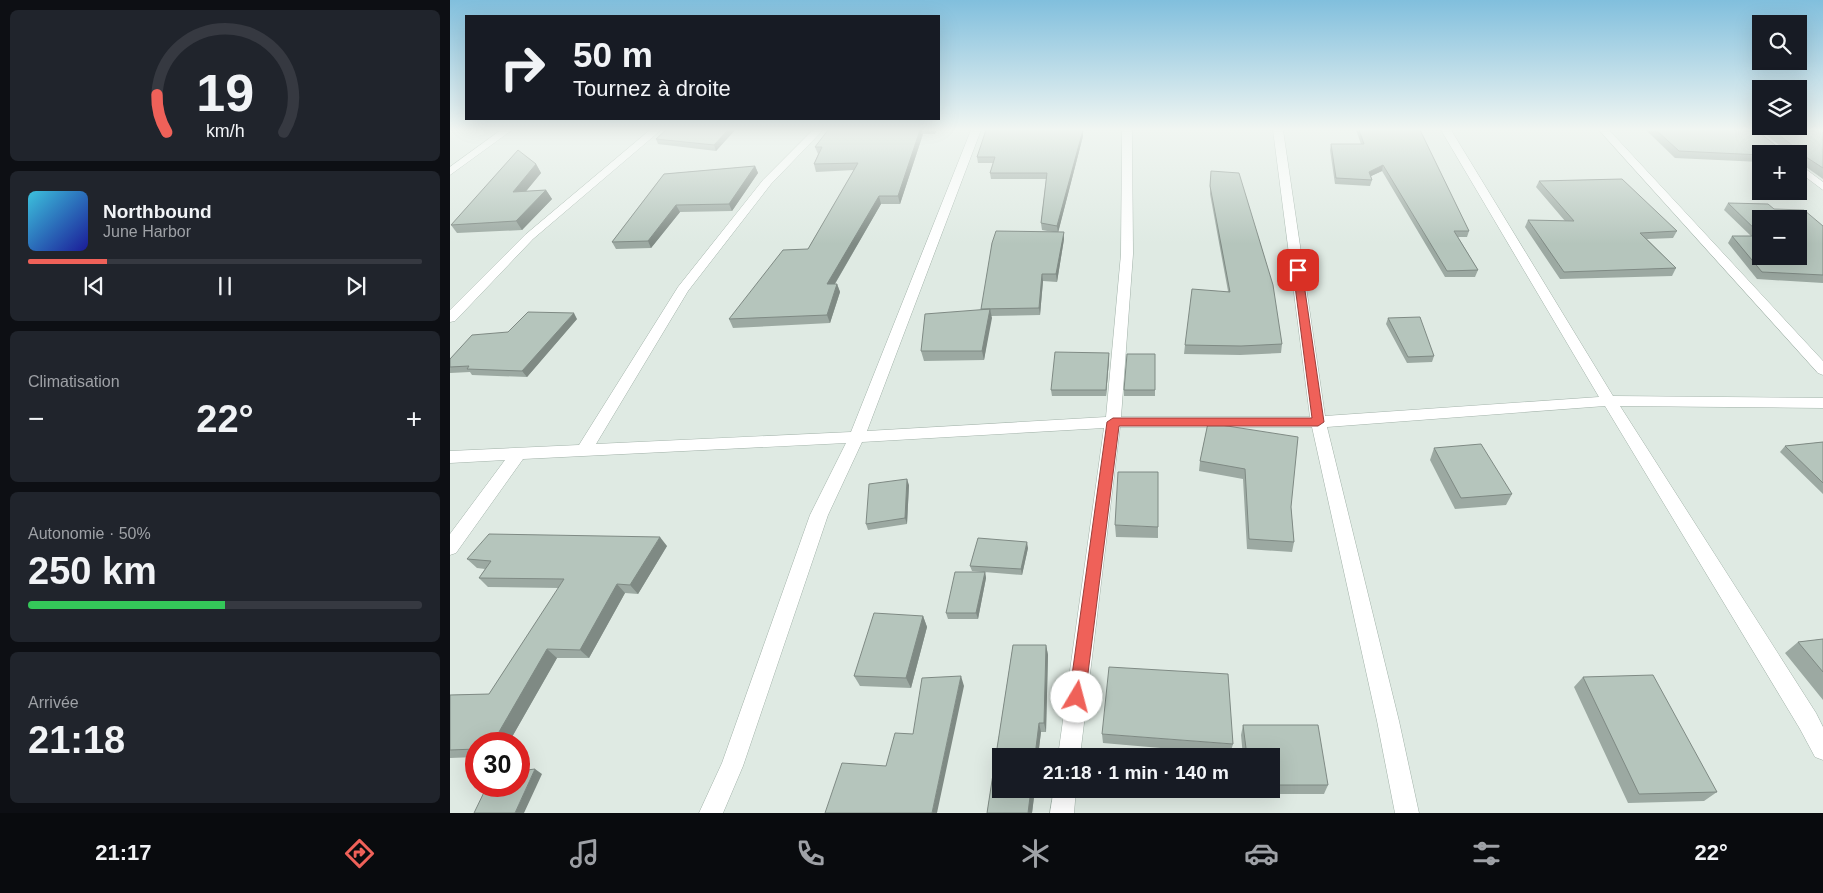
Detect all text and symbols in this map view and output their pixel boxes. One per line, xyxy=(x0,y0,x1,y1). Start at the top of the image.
map controls xyxy=(1752,15,1807,265)
button: search xyxy=(1752,15,1807,70)
icon: right xyxy=(490,35,555,100)
text: 50 m xyxy=(573,35,653,74)
text: 19 xyxy=(196,64,254,122)
text: Tournez à droite xyxy=(573,76,731,101)
button: layers xyxy=(1752,80,1807,135)
text: km/h xyxy=(206,121,244,141)
button: + xyxy=(1752,145,1807,200)
text: Northbound xyxy=(103,201,212,222)
button: − xyxy=(1752,210,1807,265)
text: June Harbor xyxy=(103,223,191,240)
pin xyxy=(1277,249,1319,291)
icon: arrive xyxy=(1284,256,1312,284)
icon: previous xyxy=(80,272,108,300)
icon: pause xyxy=(211,272,239,300)
icon: next xyxy=(342,272,370,300)
text: Climatisation xyxy=(28,373,120,390)
text: 22° xyxy=(196,398,254,440)
text: − xyxy=(28,403,44,434)
text: + xyxy=(406,403,422,434)
text: Autonomie · 50% xyxy=(28,525,151,542)
text: 250 km xyxy=(28,550,157,592)
position arrow xyxy=(1050,670,1102,722)
text: Arrivée xyxy=(28,694,79,711)
text: 21:18 xyxy=(28,719,125,761)
speed limit sign: 30 xyxy=(465,732,530,797)
text: 21:18 · 1 min · 140 m xyxy=(1043,762,1229,783)
icon: directions xyxy=(342,836,377,871)
icon: music xyxy=(567,836,602,871)
icon: phone xyxy=(793,836,828,871)
icon: climate xyxy=(1018,836,1053,871)
icon: car xyxy=(1244,836,1279,871)
icon: filters xyxy=(1469,836,1504,871)
text: 21:17 xyxy=(95,840,151,865)
text: 22° xyxy=(1694,840,1728,865)

